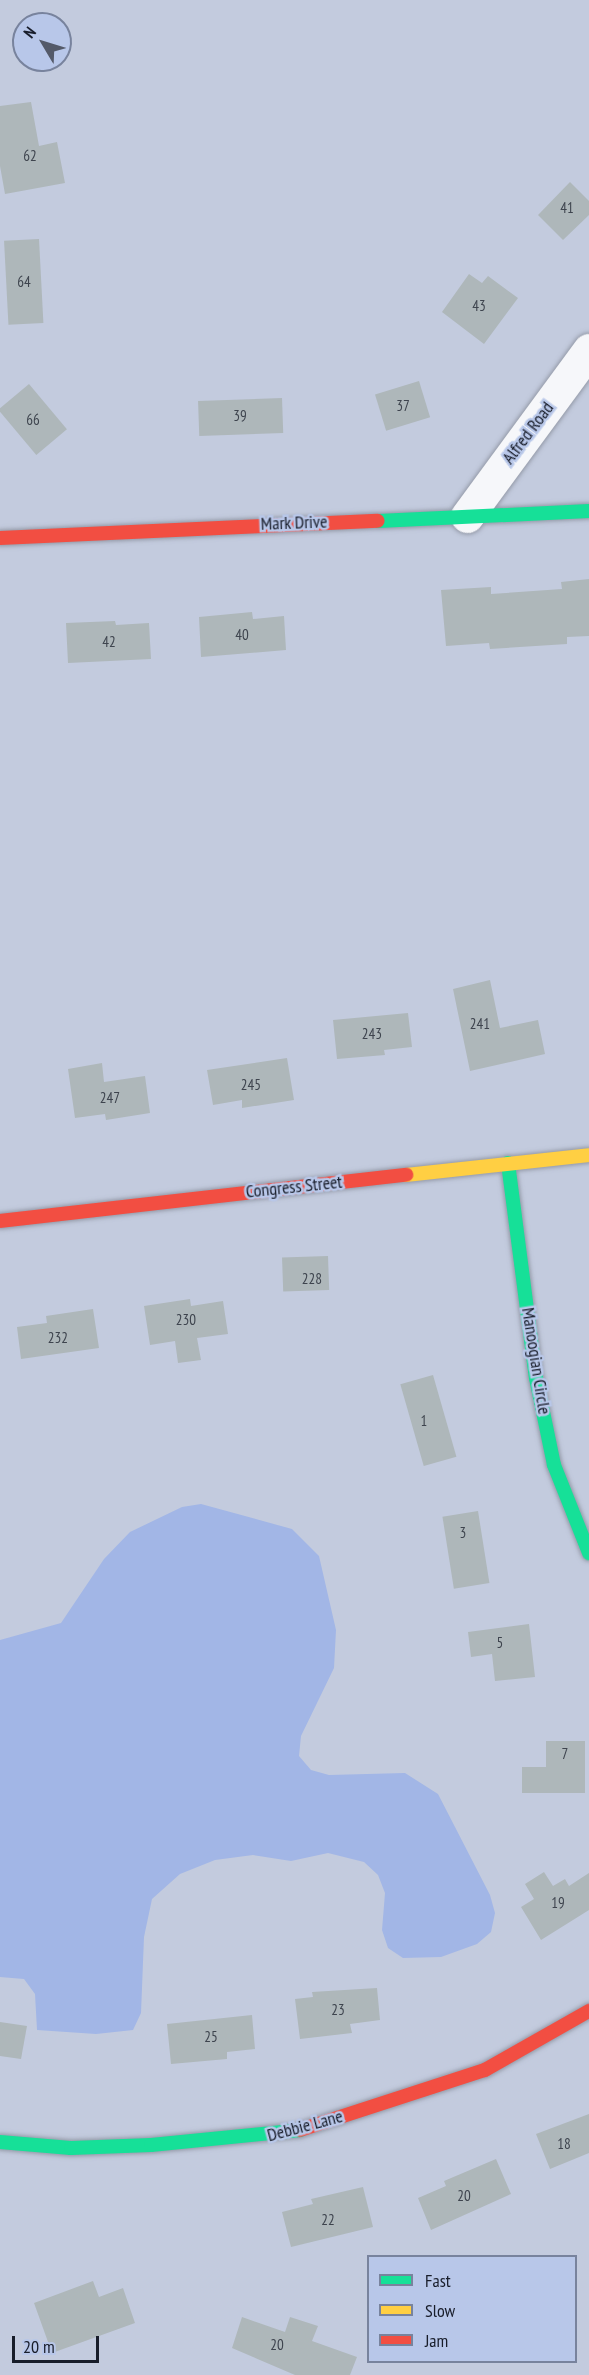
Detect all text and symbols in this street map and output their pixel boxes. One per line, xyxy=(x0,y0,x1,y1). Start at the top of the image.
north arrow xyxy=(12,12,72,72)
text: N xyxy=(19,23,40,42)
house number: 62 xyxy=(23,147,37,165)
house number: 41 xyxy=(560,199,574,217)
house number: 64 xyxy=(17,273,31,291)
house number: 43 xyxy=(472,297,486,315)
house number: 37 xyxy=(396,397,410,415)
street label: Alfred Road xyxy=(498,398,558,468)
house number: 39 xyxy=(233,407,247,425)
house number: 66 xyxy=(26,411,40,429)
street label: Mark Drive xyxy=(260,511,328,535)
house number: 40 xyxy=(235,626,249,644)
house number: 42 xyxy=(102,633,116,651)
house number: 241 xyxy=(470,1015,490,1033)
house number: 243 xyxy=(362,1025,382,1043)
house number: 245 xyxy=(241,1076,261,1094)
house number: 247 xyxy=(100,1089,120,1107)
street label: Congress Street xyxy=(245,1171,343,1203)
house number: 228 xyxy=(302,1270,322,1288)
street label: Manoogian Circle xyxy=(517,1306,555,1416)
house number: 230 xyxy=(176,1311,196,1329)
house number: 232 xyxy=(48,1329,68,1347)
house number: 1 xyxy=(421,1412,427,1430)
house number: 3 xyxy=(460,1524,466,1542)
house number: 5 xyxy=(497,1634,503,1652)
house number: 7 xyxy=(562,1745,568,1763)
house number: 19 xyxy=(551,1894,565,1912)
house number: 23 xyxy=(331,2001,345,2019)
house number: 25 xyxy=(204,2028,218,2046)
street label: Debbie Lane xyxy=(265,2106,345,2146)
house number: 18 xyxy=(557,2135,571,2153)
house number: 20 xyxy=(457,2187,471,2205)
house number: 22 xyxy=(321,2211,335,2229)
legend xyxy=(367,2255,577,2363)
text: Fast xyxy=(425,2269,451,2292)
text: Slow xyxy=(425,2299,455,2322)
scale bar xyxy=(15,2324,102,2362)
text: Jam xyxy=(425,2329,448,2352)
text: 20 m xyxy=(23,2335,55,2358)
house number: 20 xyxy=(270,2336,284,2354)

